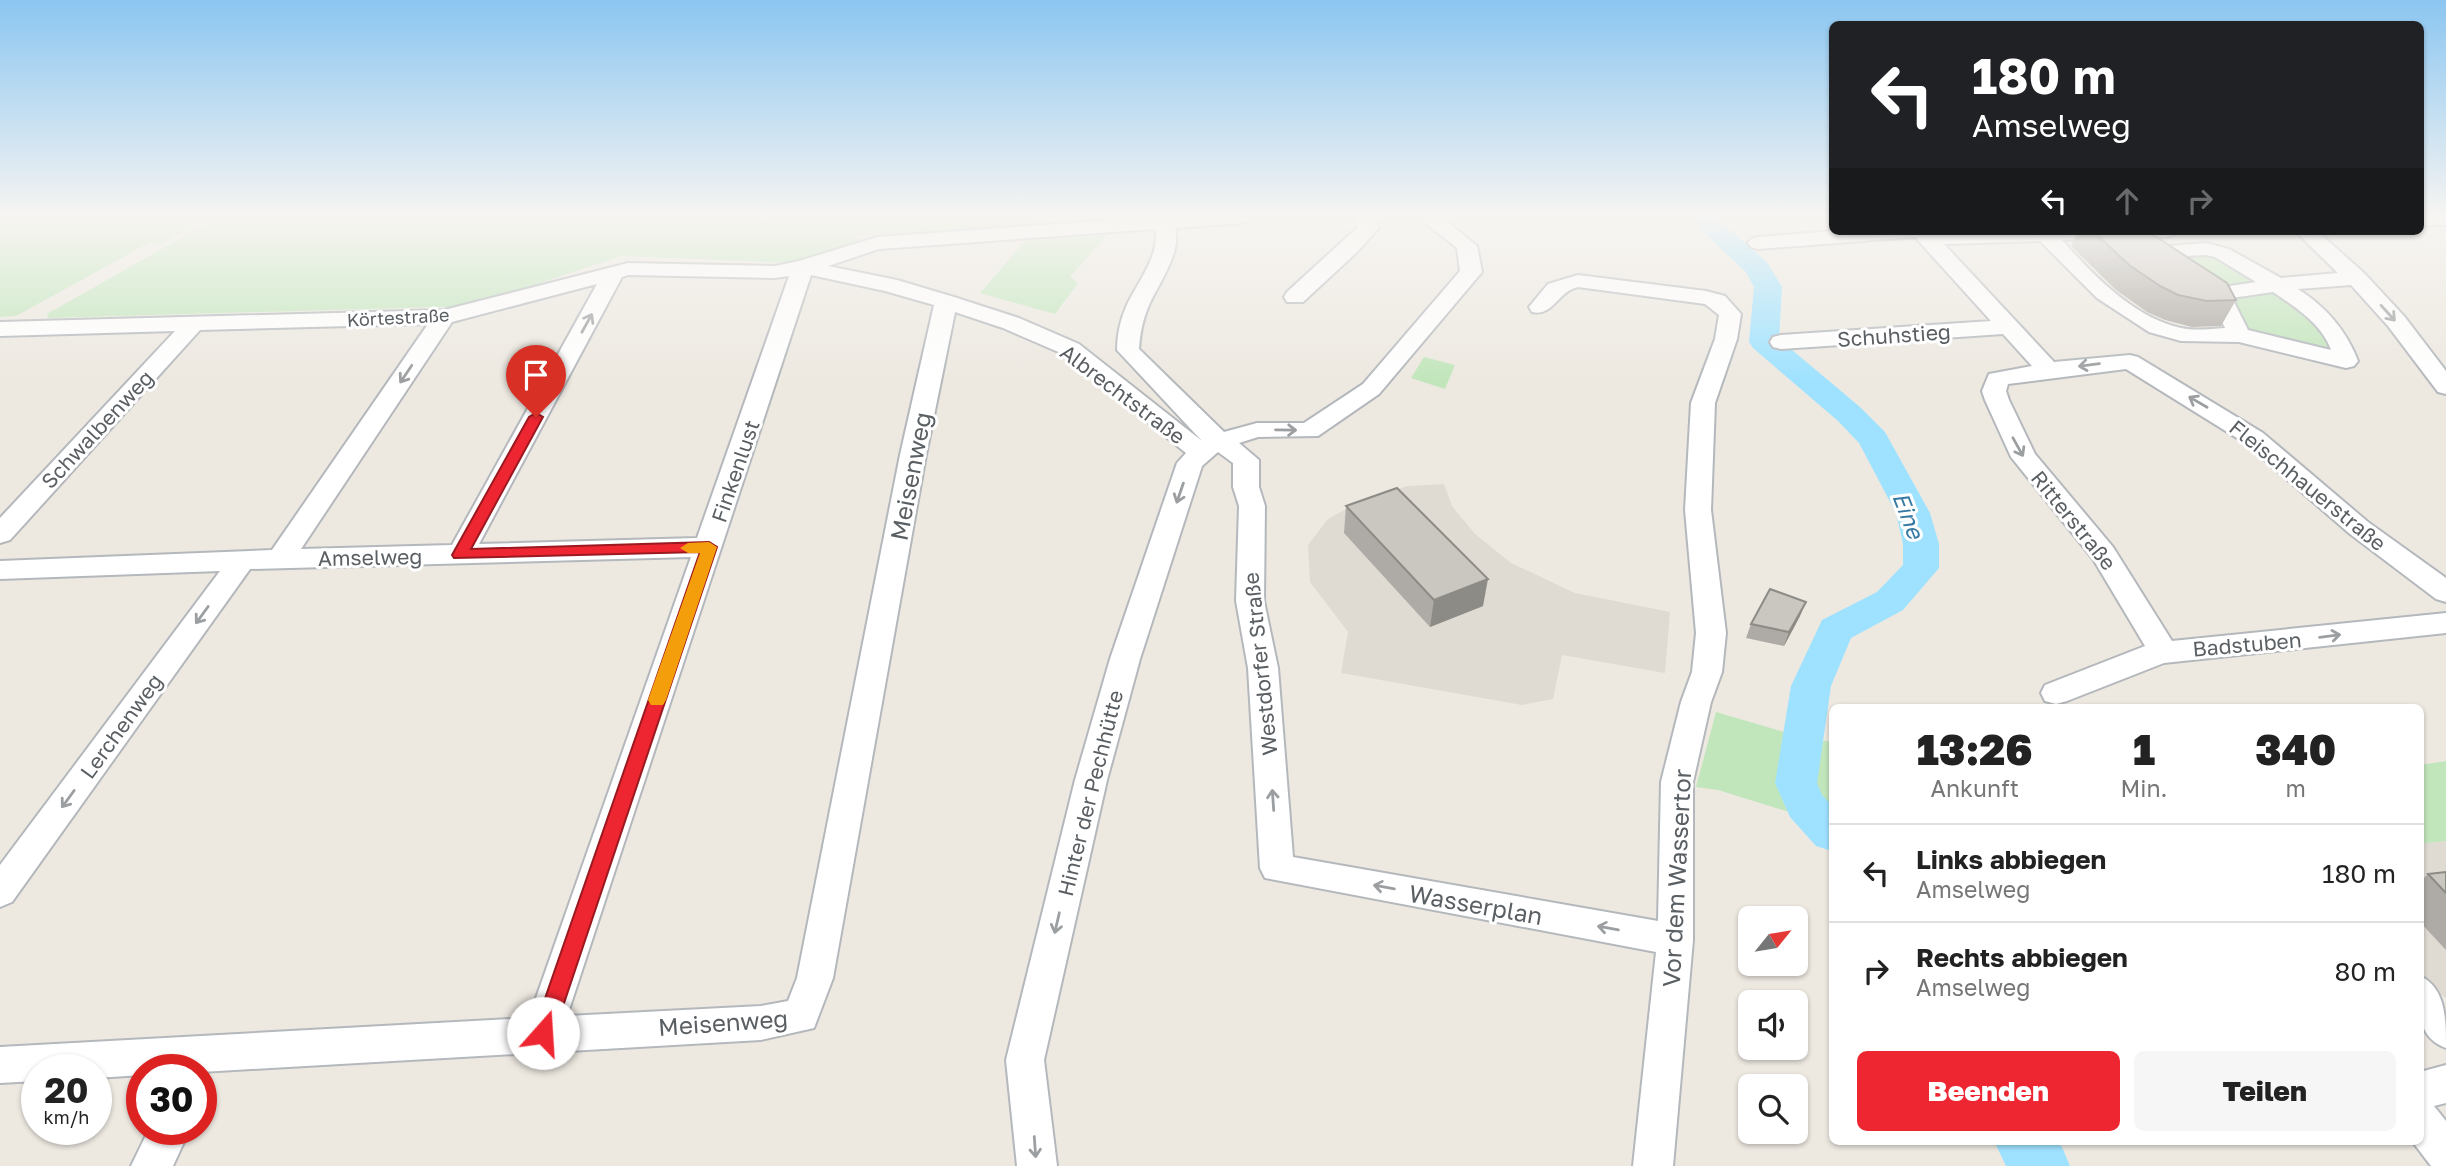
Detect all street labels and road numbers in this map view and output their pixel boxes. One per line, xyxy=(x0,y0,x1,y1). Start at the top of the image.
street label: Körtestraße xyxy=(346,303,450,331)
street label: Schuhstieg xyxy=(1836,318,1952,352)
street label: Albrechtstraße xyxy=(1055,339,1191,449)
street label: Schwalbenweg xyxy=(36,364,158,494)
street label: Meisenweg xyxy=(883,409,937,543)
street label: Fleischhauerstraße xyxy=(2224,414,2392,556)
street label: Finkenlust xyxy=(705,416,765,526)
street label: Ritterstraße xyxy=(2026,465,2122,575)
street label: Amselweg xyxy=(318,543,422,571)
street label: Westdorfer Straße xyxy=(1237,571,1283,757)
street label: Badstuben xyxy=(2192,626,2302,662)
street label: Lerchenweg xyxy=(74,669,168,783)
street label: Hinter der Pechhütte xyxy=(1052,687,1128,899)
street label: Vor dem Wassertor xyxy=(1656,768,1696,988)
street label: Wasserplan xyxy=(1407,878,1545,930)
street label: Meisenweg xyxy=(657,1003,789,1041)

